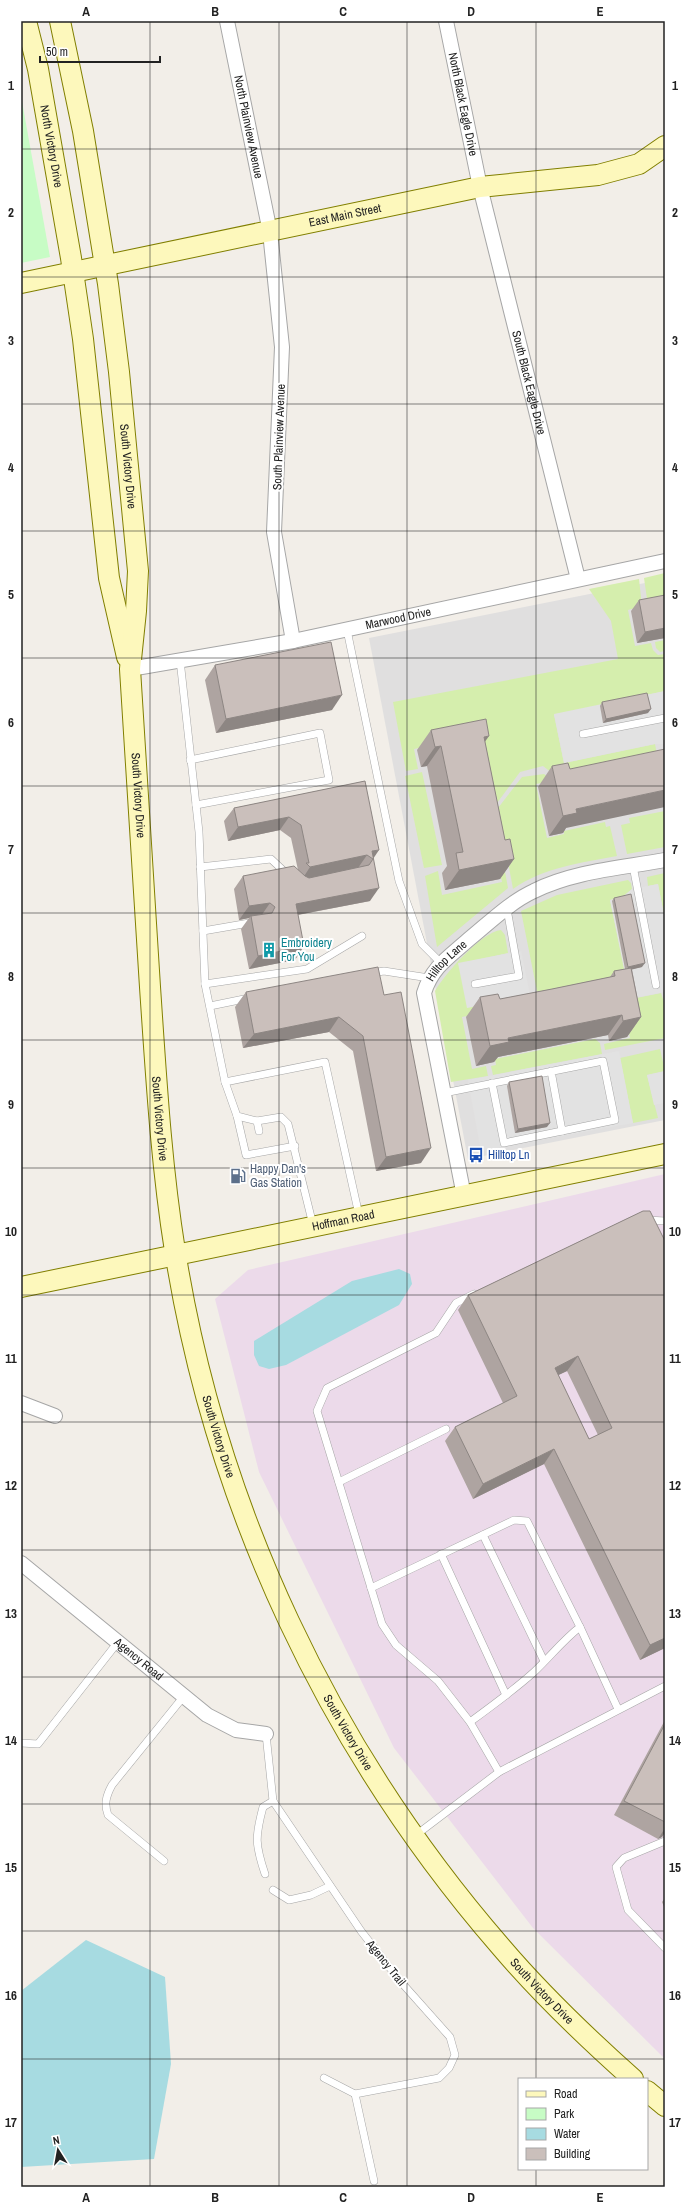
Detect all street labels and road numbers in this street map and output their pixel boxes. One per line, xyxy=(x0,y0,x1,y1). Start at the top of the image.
street label: North Black Eagle Drive xyxy=(445,51,481,157)
street label: North Plainview Avenue xyxy=(230,74,267,180)
street label: North Victory Drive xyxy=(36,104,67,189)
street label: East Main Street xyxy=(307,200,383,231)
street label: South Black Eagle Drive xyxy=(508,329,550,436)
street label: South Plainview Avenue xyxy=(269,383,289,491)
street label: South Victory Drive xyxy=(116,423,140,510)
street label: Marwood Drive xyxy=(364,604,433,633)
street label: South Victory Drive xyxy=(128,752,149,838)
street label: Hilltop Lane xyxy=(422,936,470,984)
street label: South Victory Drive xyxy=(148,1076,171,1162)
street label: Hoffman Road xyxy=(311,1206,376,1235)
street label: South Victory Drive xyxy=(198,1394,239,1480)
street label: Agency Road xyxy=(110,1634,167,1684)
street label: South Victory Drive xyxy=(320,1692,376,1774)
street label: Agency Trail xyxy=(362,1936,409,1989)
street label: South Victory Drive xyxy=(506,1955,577,2028)

